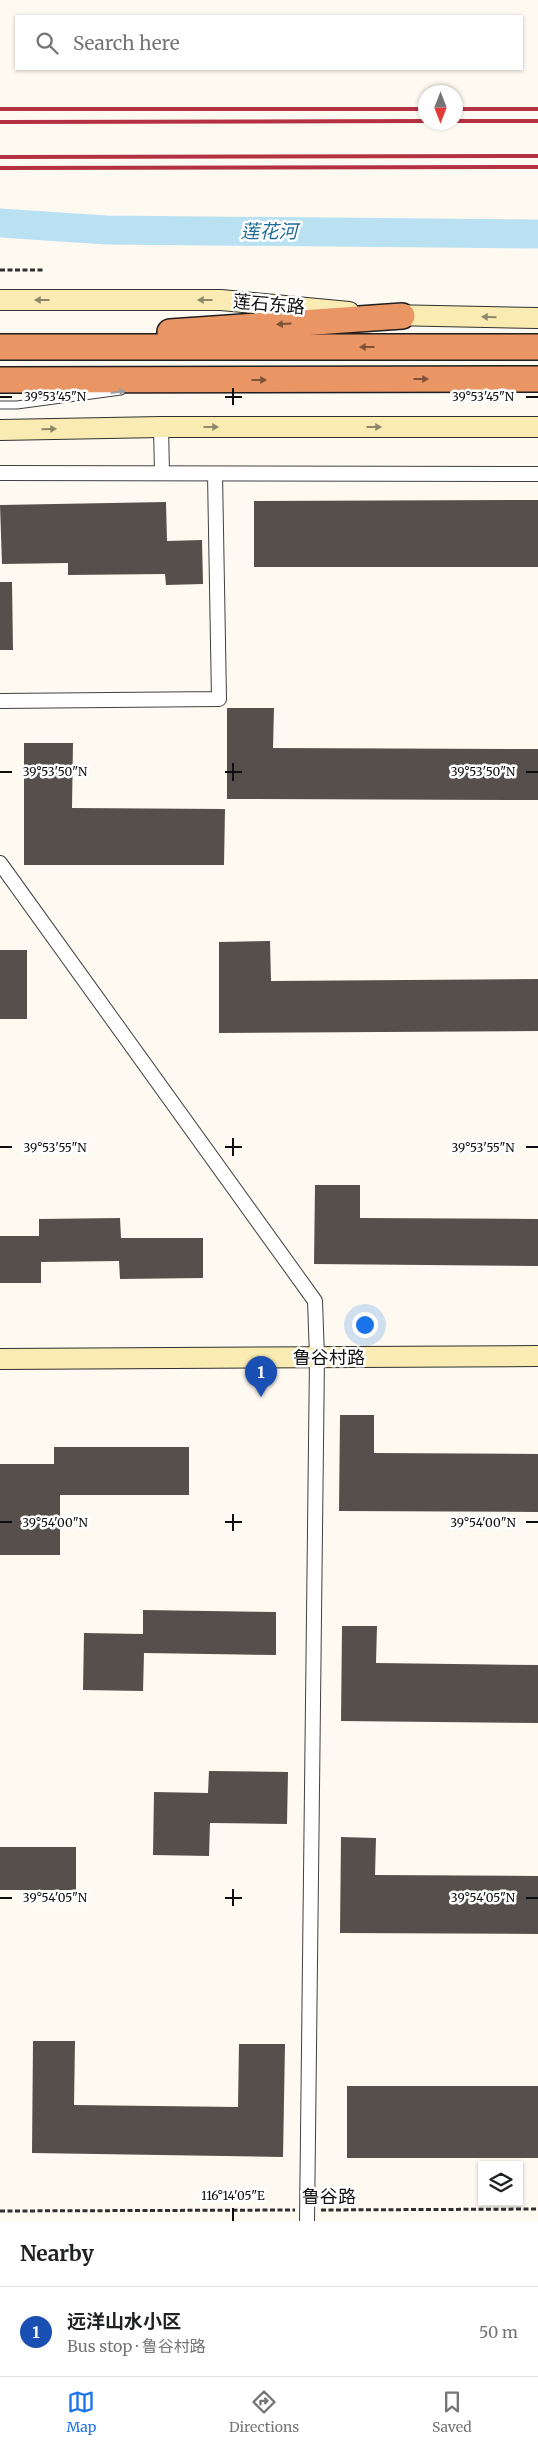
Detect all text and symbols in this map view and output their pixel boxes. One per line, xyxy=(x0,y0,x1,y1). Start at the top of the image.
search box xyxy=(15,15,523,70)
icon: search xyxy=(33,29,61,57)
text: Search here xyxy=(73,31,180,55)
north arrow xyxy=(418,85,463,130)
water label: 莲花河 xyxy=(240,219,301,243)
street label: 莲石东路 xyxy=(232,289,306,319)
one-way arrow xyxy=(34,296,50,304)
one-way arrow xyxy=(197,296,213,304)
one-way arrow xyxy=(481,313,497,321)
one-way arrow xyxy=(275,321,291,329)
one-way arrow xyxy=(359,343,375,351)
one-way arrow xyxy=(413,375,429,383)
one-way arrow xyxy=(251,376,267,384)
one-way arrow xyxy=(110,387,126,395)
text: 39°53'45"N xyxy=(24,389,87,404)
text: 39°53'45"N xyxy=(452,389,515,404)
one-way arrow xyxy=(203,423,219,431)
one-way arrow xyxy=(366,423,382,431)
one-way arrow xyxy=(41,425,57,433)
text: 39°53'50"N xyxy=(23,764,88,779)
text: 39°53'50"N xyxy=(451,764,516,779)
text: 39°53'55"N xyxy=(23,1140,87,1155)
text: 39°53'55"N xyxy=(451,1140,515,1155)
your location xyxy=(352,1312,378,1338)
street label: 鲁谷村路 xyxy=(293,1346,365,1369)
pin: 1 xyxy=(245,1356,277,1397)
text: 39°54'00"N xyxy=(22,1515,89,1530)
text: 39°54'00"N xyxy=(450,1515,517,1530)
text: 39°54'05"N xyxy=(23,1890,88,1905)
text: 39°54'05"N xyxy=(451,1890,516,1905)
map controls xyxy=(478,2161,523,2206)
button: layers xyxy=(478,2161,523,2206)
street label: 鲁谷路 xyxy=(302,2185,356,2208)
text: 116°14'05"E xyxy=(201,2188,265,2203)
text: Nearby xyxy=(20,2240,94,2267)
text: 远洋山水小区 xyxy=(67,2309,181,2333)
text: 1 xyxy=(32,2322,40,2342)
text: 50 m xyxy=(479,2322,518,2342)
text: Bus stop · 鲁谷村路 xyxy=(67,2336,206,2356)
tab: Map xyxy=(66,2388,96,2436)
tab: Directions xyxy=(229,2388,299,2436)
tab: Saved xyxy=(432,2388,472,2436)

